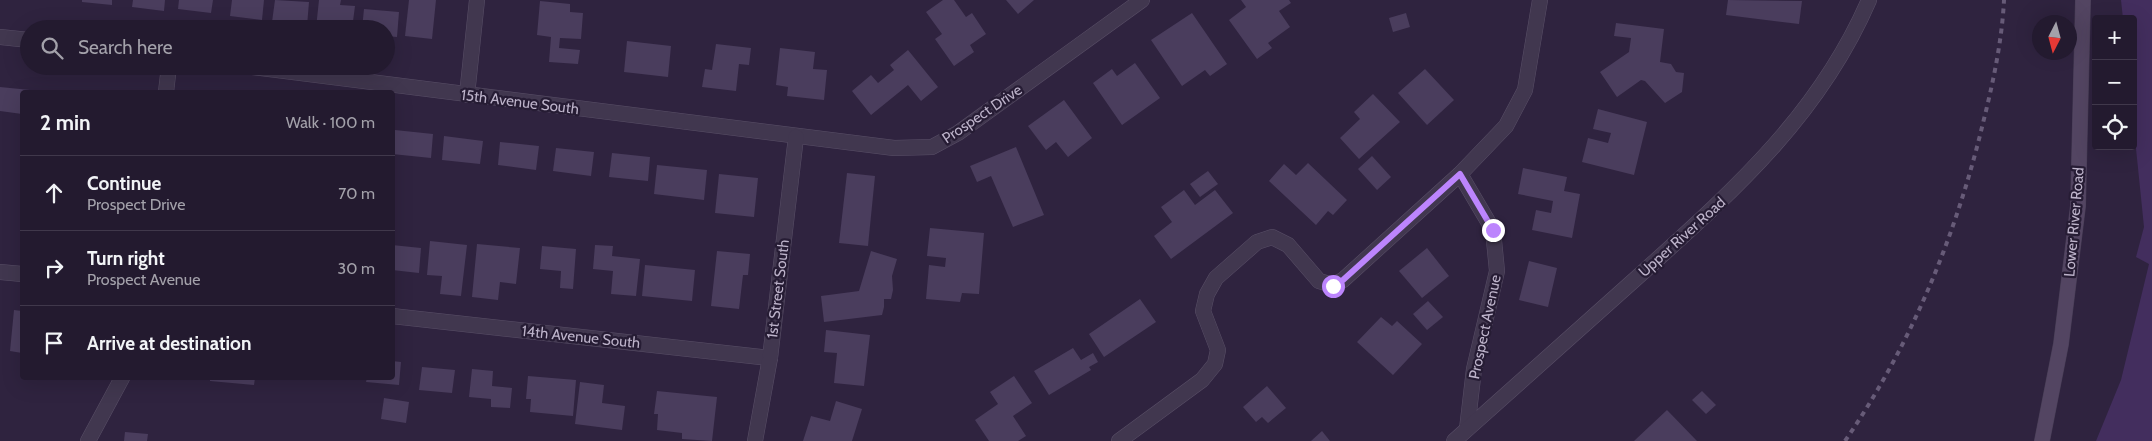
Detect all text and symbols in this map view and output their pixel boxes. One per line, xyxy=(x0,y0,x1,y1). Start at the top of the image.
north arrow xyxy=(2032,15,2077,60)
map controls xyxy=(2092,15,2137,150)
button: + xyxy=(2092,15,2137,60)
search box xyxy=(20,20,395,75)
icon: search xyxy=(38,34,66,62)
text: Search here xyxy=(78,36,172,59)
button: − xyxy=(2092,60,2137,105)
street label: Prospect Drive xyxy=(939,81,1026,147)
street label: 15th Avenue South xyxy=(460,86,580,118)
button: locate xyxy=(2092,105,2137,150)
text: 2 min xyxy=(40,110,91,135)
text: Walk · 100 m xyxy=(286,113,375,132)
street label: Lower River Road xyxy=(2060,167,2088,277)
text: Continue xyxy=(87,172,161,195)
icon: ahead xyxy=(40,179,68,207)
text: 70 m xyxy=(338,184,375,203)
street label: Upper River Road xyxy=(1635,193,1729,281)
text: Prospect Drive xyxy=(87,195,186,214)
route end xyxy=(1482,219,1505,242)
street label: 1st Street South xyxy=(763,239,793,339)
text: Turn right xyxy=(87,247,165,270)
icon: right xyxy=(40,254,68,282)
text: 30 m xyxy=(338,259,375,278)
text: Prospect Avenue xyxy=(87,270,200,289)
street label: Prospect Avenue xyxy=(1465,273,1505,381)
route start xyxy=(1322,275,1345,298)
street label: 14th Avenue South xyxy=(521,322,641,352)
icon: arrive xyxy=(40,329,68,357)
text: Arrive at destination xyxy=(87,332,251,355)

